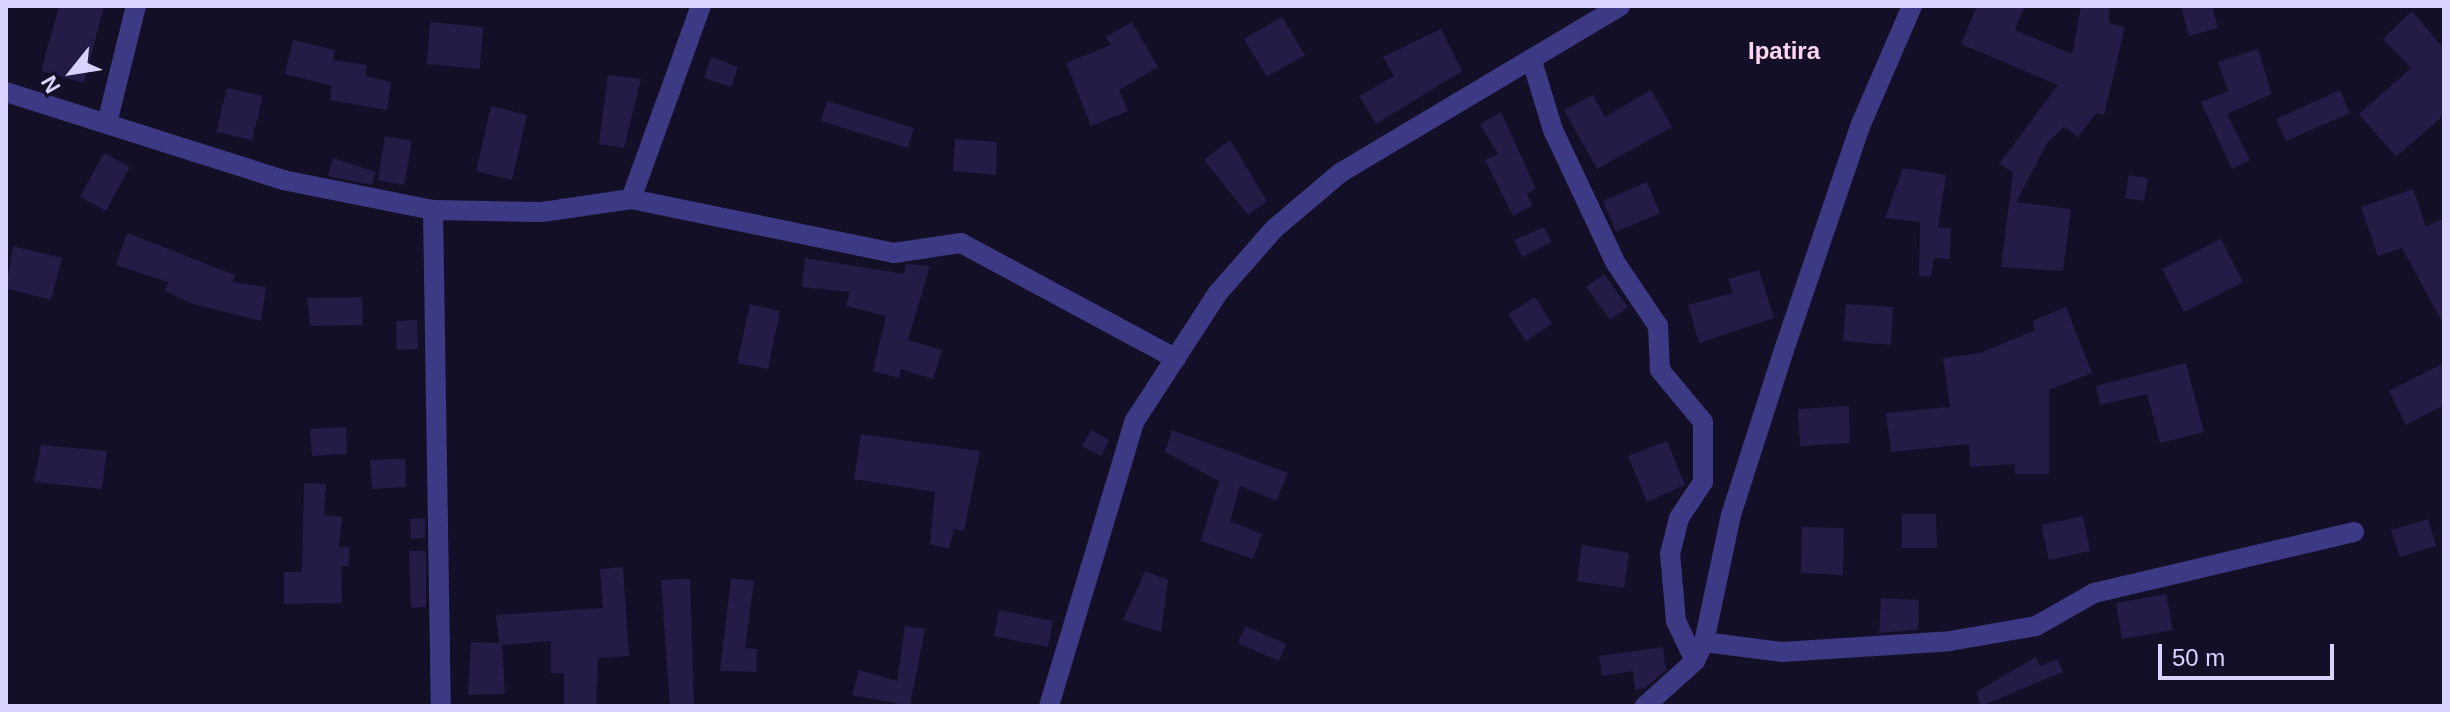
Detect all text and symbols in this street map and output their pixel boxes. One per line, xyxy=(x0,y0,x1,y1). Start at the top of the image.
north arrow xyxy=(32,32,112,112)
district label: Ipatira xyxy=(1748,37,1820,65)
text: N xyxy=(36,71,66,97)
scale bar xyxy=(2162,628,2338,678)
text: 50 m xyxy=(2172,644,2225,671)

